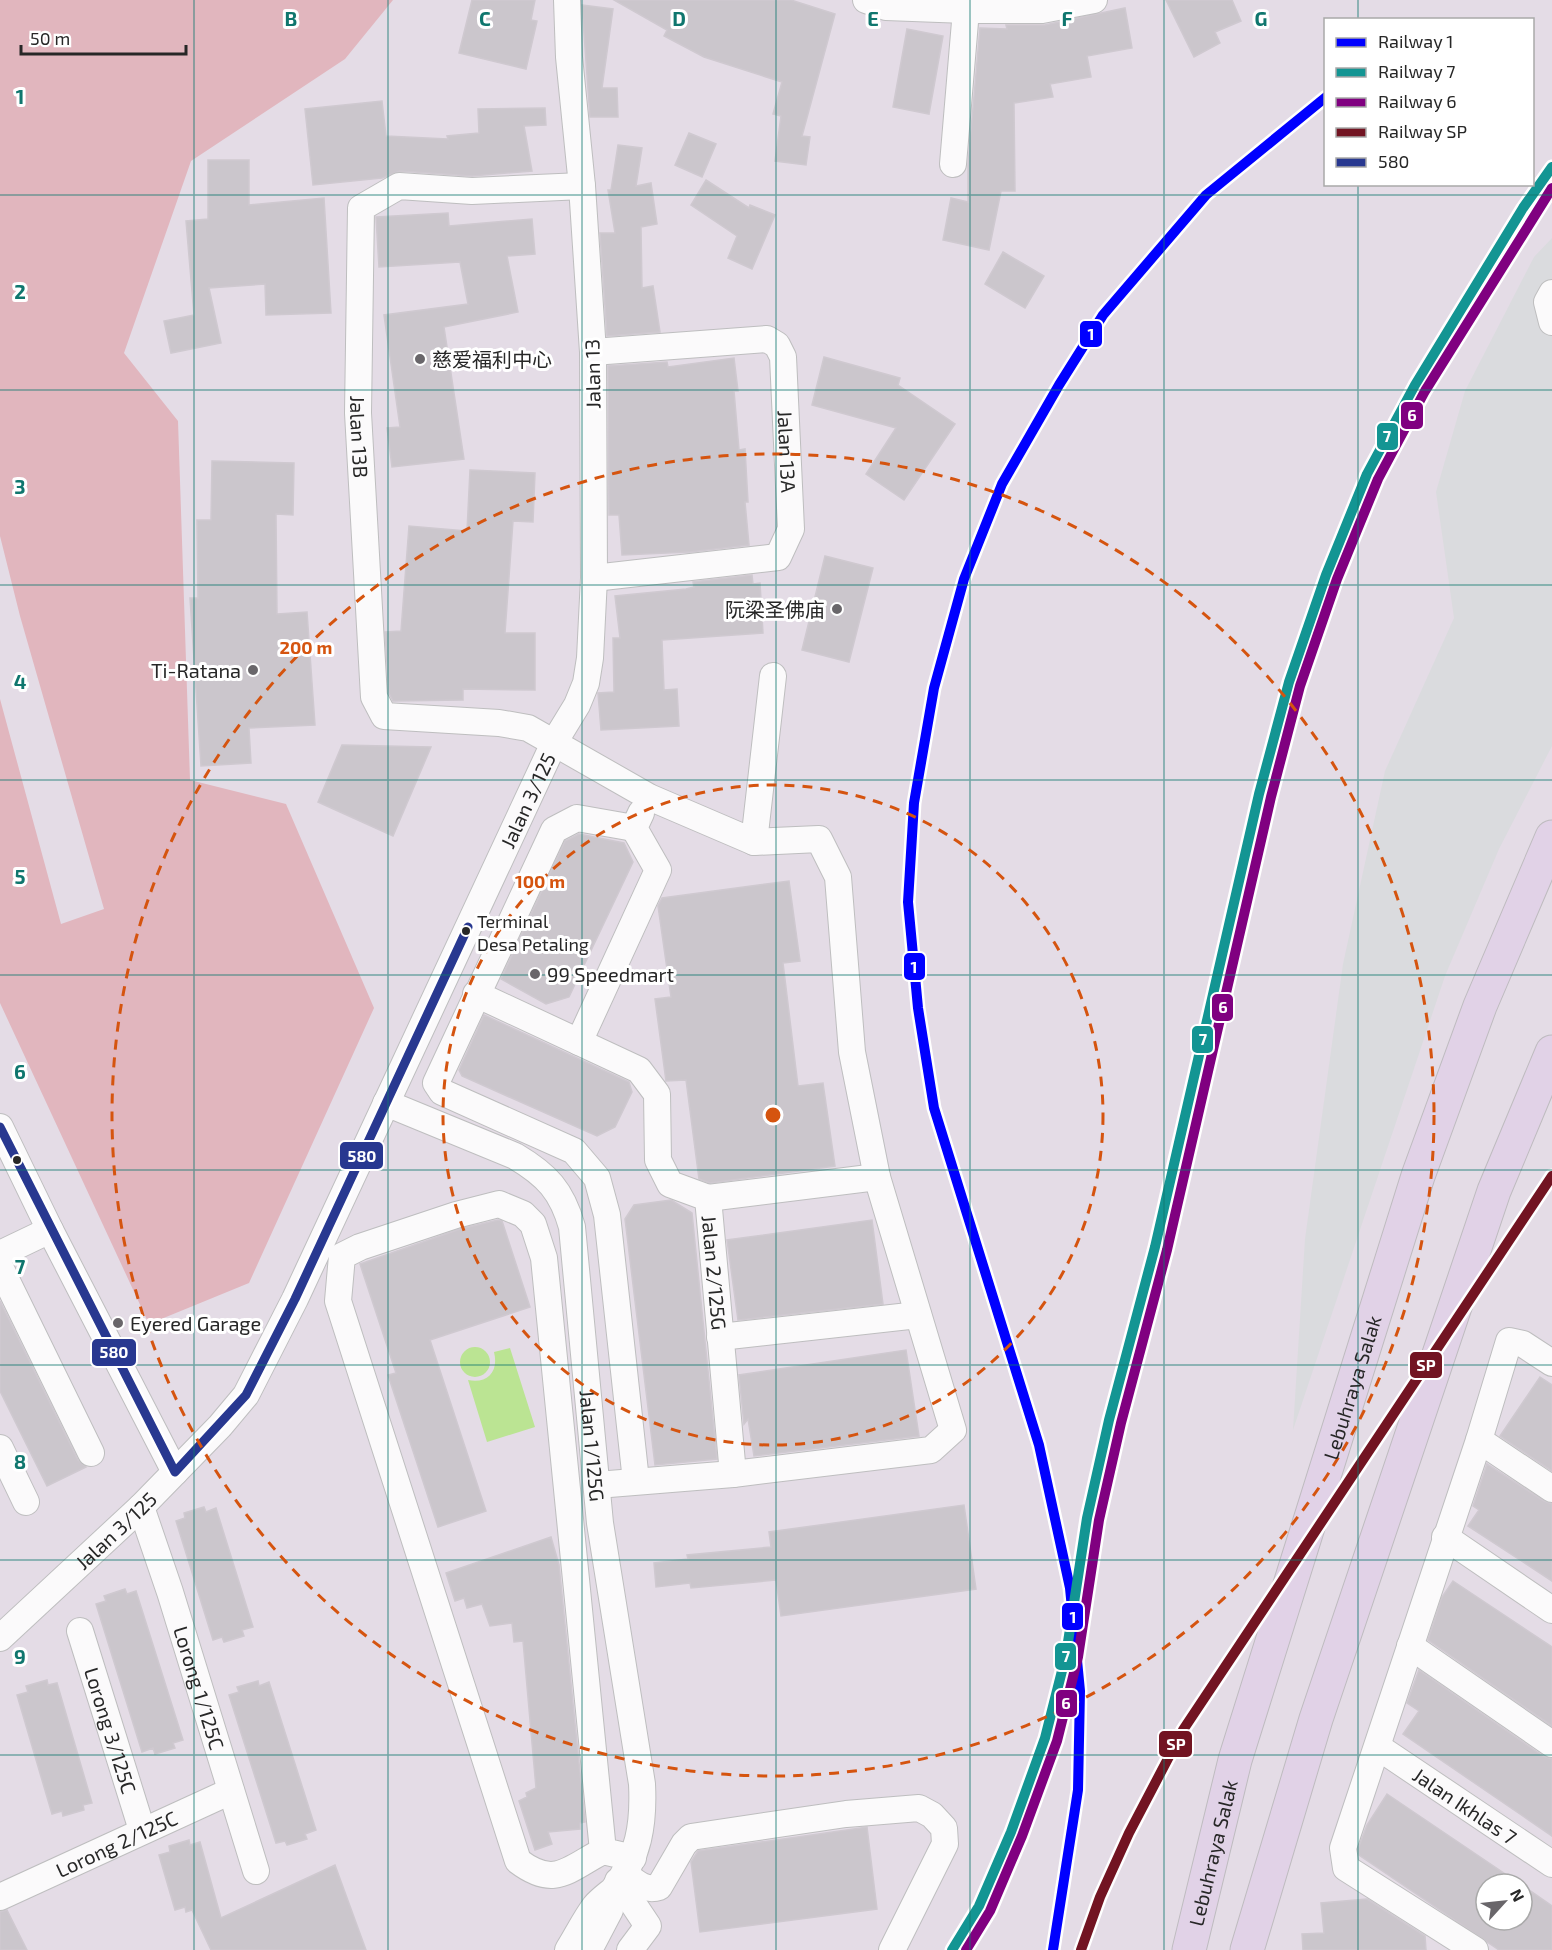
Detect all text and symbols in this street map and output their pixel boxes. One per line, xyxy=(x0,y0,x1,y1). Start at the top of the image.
text: B xyxy=(285,6,297,30)
text: C xyxy=(479,6,491,30)
text: D xyxy=(672,6,686,30)
text: E xyxy=(867,6,879,30)
text: F xyxy=(1061,6,1073,30)
text: G xyxy=(1255,6,1267,30)
scale bar xyxy=(21,18,186,56)
legend xyxy=(1324,18,1534,186)
text: 50 m xyxy=(30,27,70,49)
text: Railway 1 xyxy=(1378,30,1454,52)
text: Railway 7 xyxy=(1378,60,1456,82)
text: 1 xyxy=(16,84,24,108)
text: Railway 6 xyxy=(1378,90,1457,112)
text: Railway SP xyxy=(1378,120,1467,142)
text: 580 xyxy=(1378,150,1409,172)
text: 2 xyxy=(14,279,26,303)
line badge: 1 xyxy=(1079,320,1103,348)
text: 1 xyxy=(1088,324,1094,343)
street label: Jalan 13 xyxy=(579,339,605,409)
place label: 慈爱福利中心 xyxy=(432,347,552,371)
marker: 慈爱福利中心 xyxy=(413,352,427,366)
street label: Jalan 13B xyxy=(346,395,374,479)
line badge: 6 xyxy=(1400,401,1424,430)
text: 6 xyxy=(1407,405,1417,424)
street label: Jalan 13A xyxy=(773,410,801,494)
line badge: 7 xyxy=(1376,422,1399,451)
text: 7 xyxy=(1383,426,1392,445)
text: 3 xyxy=(14,474,26,498)
place label: 阮梁圣佛庙 xyxy=(725,597,825,621)
marker: 阮梁圣佛庙 xyxy=(830,602,844,616)
text: 200 m xyxy=(280,636,332,658)
place label: Ti-Ratana xyxy=(151,658,241,682)
marker: Ti-Ratana xyxy=(246,663,260,677)
text: 4 xyxy=(14,669,27,693)
street label: Jalan 3/125 xyxy=(495,749,560,852)
text: 5 xyxy=(14,864,26,888)
text: 100 m xyxy=(515,870,565,892)
place label: Terminal Desa Petaling xyxy=(477,910,589,955)
marker: Terminal Desa Petaling xyxy=(460,925,472,937)
line badge: 1 xyxy=(903,952,926,981)
text: 1 xyxy=(911,957,917,976)
place label: 99 Speedmart xyxy=(547,962,675,986)
marker: 99 Speedmart xyxy=(528,967,542,981)
line badge: 6 xyxy=(1211,993,1234,1022)
text: 6 xyxy=(1218,997,1228,1016)
line badge: 7 xyxy=(1191,1025,1214,1054)
text: 7 xyxy=(1199,1029,1208,1048)
text: 6 xyxy=(14,1059,26,1083)
centre of rings xyxy=(763,1105,783,1125)
line badge: 580 xyxy=(339,1141,384,1170)
text: 580 xyxy=(348,1146,376,1165)
unlabelled marker xyxy=(11,1154,23,1166)
street label: Jalan 2/125G xyxy=(698,1214,732,1331)
text: 7 xyxy=(15,1254,26,1278)
place label: Eyered Garage xyxy=(130,1311,261,1335)
street label: Lebuhraya Salak xyxy=(1318,1312,1386,1462)
marker: Eyered Garage xyxy=(111,1316,125,1330)
line badge: 580 xyxy=(91,1338,137,1367)
text: 580 xyxy=(100,1342,128,1361)
line badge: SP xyxy=(1409,1351,1443,1379)
text: SP xyxy=(1416,1355,1436,1374)
street label: Jalan 1/125G xyxy=(575,1389,610,1502)
text: 8 xyxy=(14,1449,26,1473)
street label: Jalan 3/125 xyxy=(70,1487,161,1574)
line badge: 1 xyxy=(1061,1602,1084,1631)
text: 1 xyxy=(1070,1607,1076,1626)
street label: Lorong 1/125C xyxy=(169,1623,230,1752)
line badge: 7 xyxy=(1054,1642,1077,1671)
text: 9 xyxy=(14,1644,26,1668)
text: 7 xyxy=(1062,1646,1071,1665)
street label: Lorong 3/125C xyxy=(80,1664,142,1796)
line badge: 6 xyxy=(1055,1689,1078,1718)
text: 6 xyxy=(1061,1693,1071,1712)
line badge: SP xyxy=(1158,1730,1193,1758)
text: SP xyxy=(1166,1734,1186,1753)
street label: Jalan Ikhlas 7 xyxy=(1409,1762,1522,1849)
street label: Lebuhraya Salak xyxy=(1183,1777,1242,1928)
street label: Lorong 2/125C xyxy=(52,1805,181,1882)
north arrow xyxy=(1474,1872,1534,1932)
text: N xyxy=(1507,1885,1529,1904)

